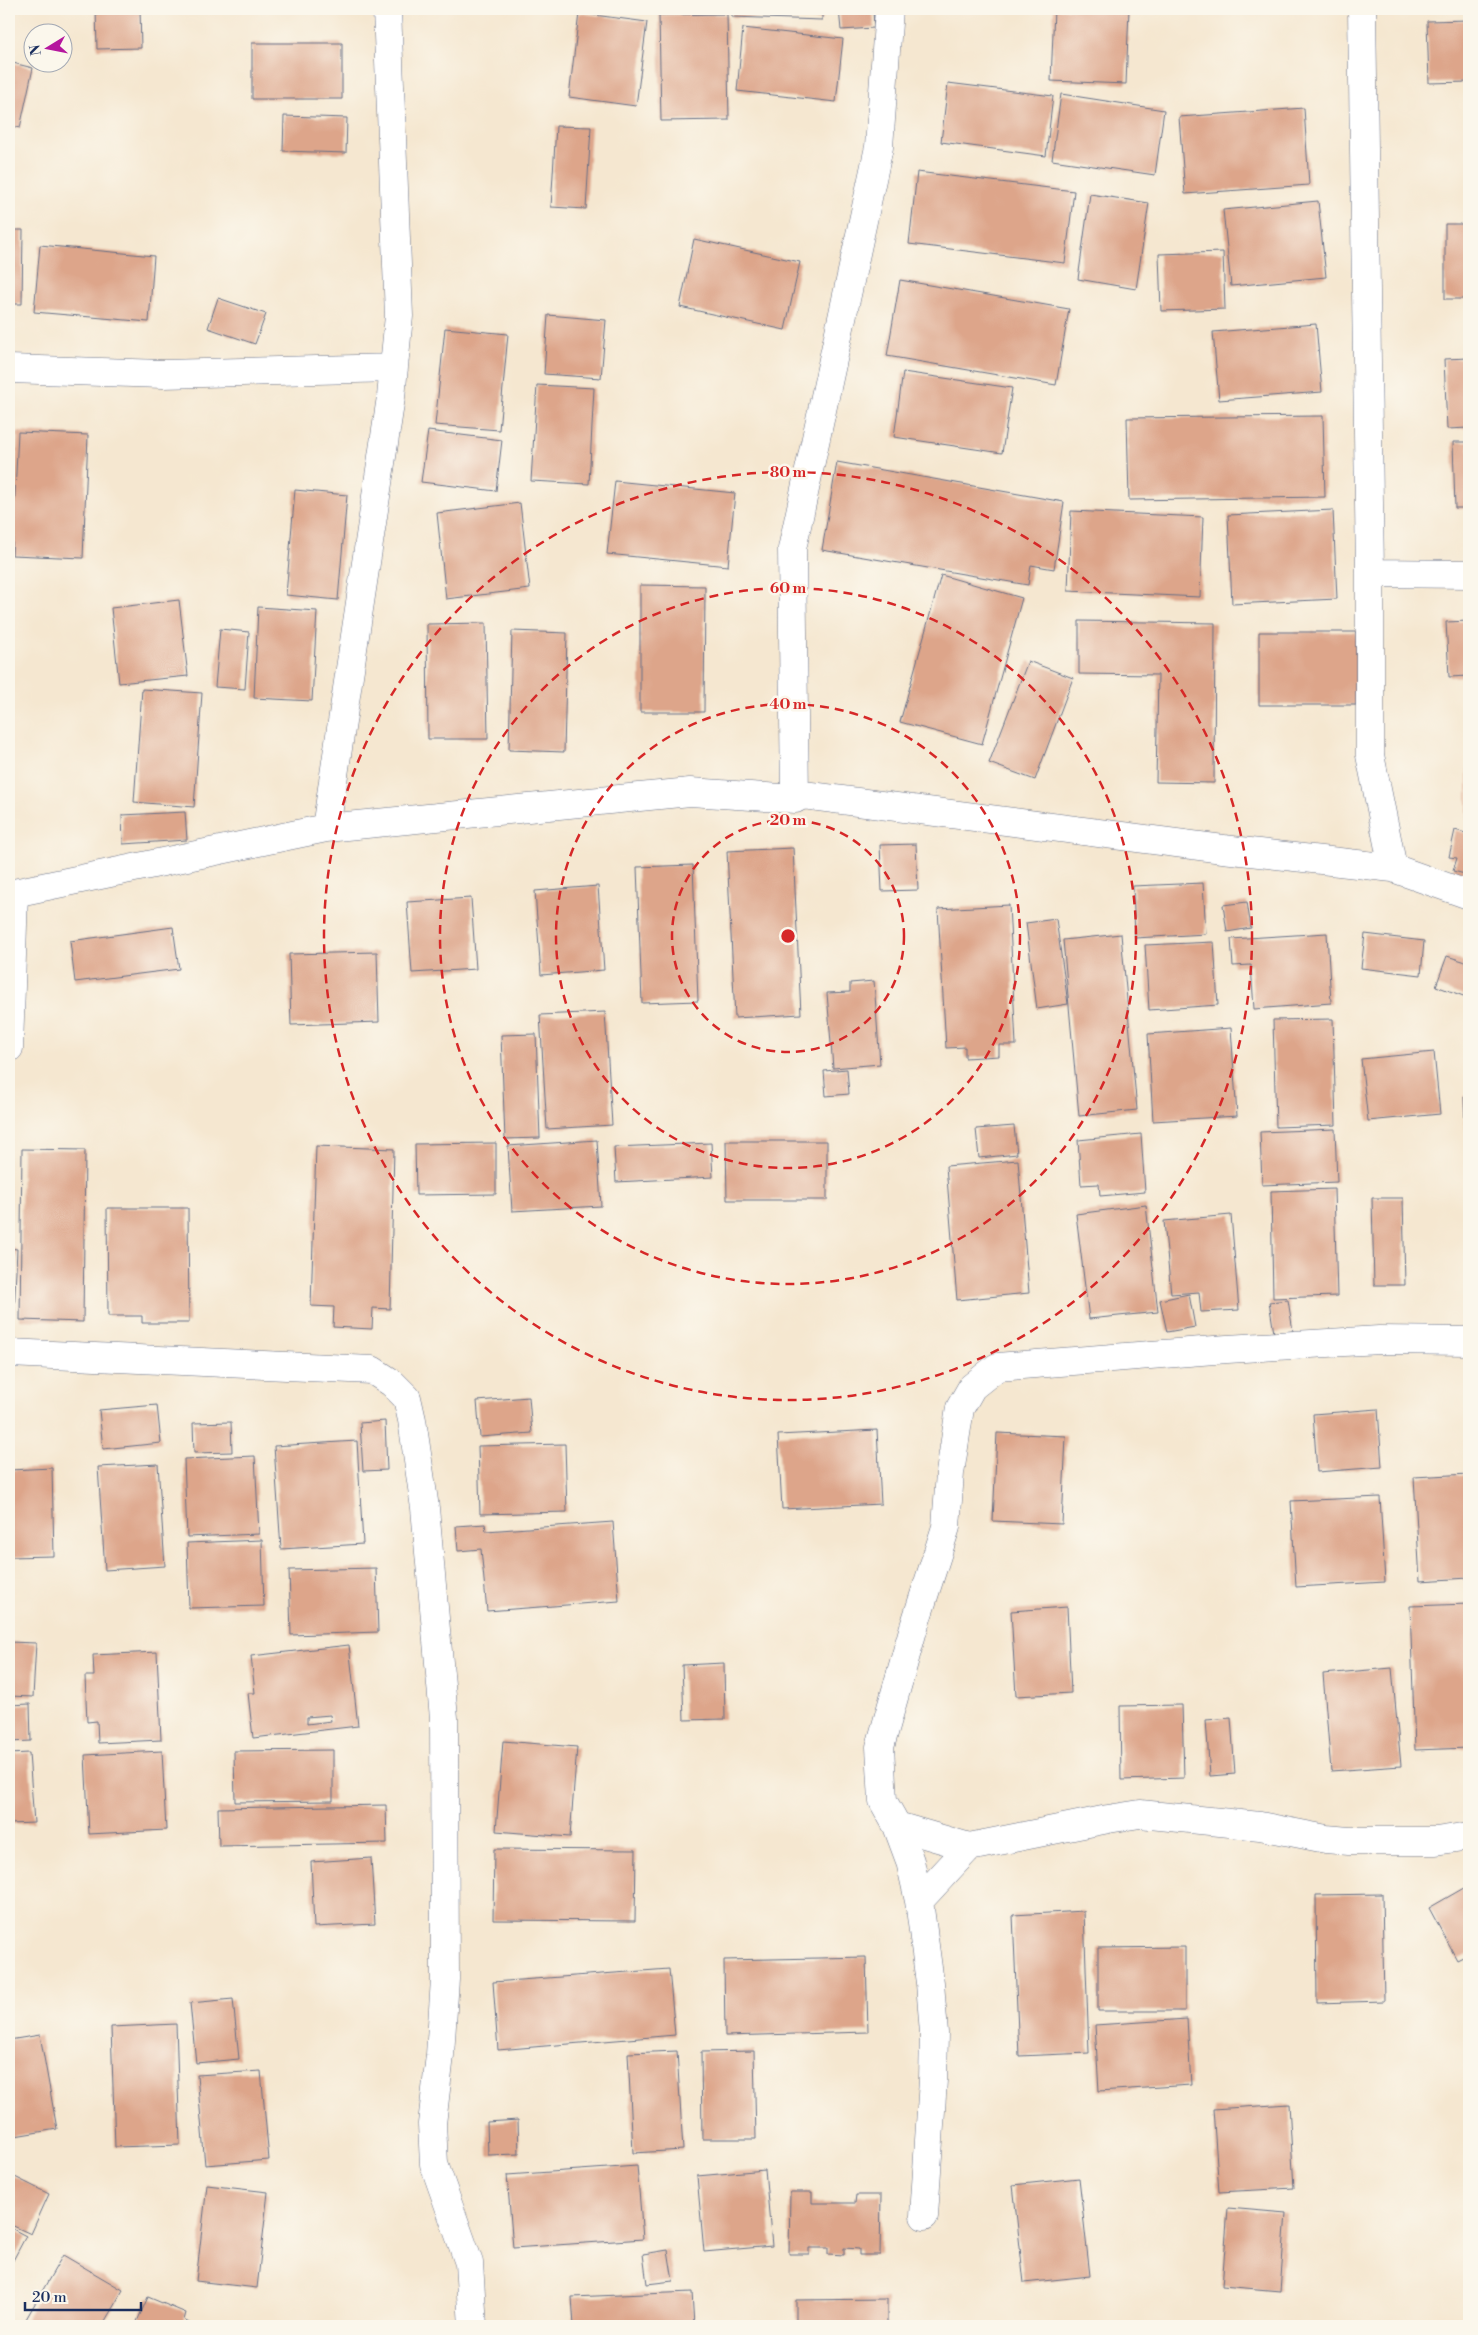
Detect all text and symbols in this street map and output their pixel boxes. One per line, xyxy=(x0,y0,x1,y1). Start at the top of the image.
north arrow xyxy=(22,22,72,72)
text: N xyxy=(26,43,46,57)
text: 80 m xyxy=(770,463,807,482)
text: 60 m xyxy=(770,579,807,598)
text: 40 m xyxy=(769,695,807,714)
text: 20 m xyxy=(770,811,807,830)
centre of rings xyxy=(779,927,797,945)
scale bar xyxy=(25,2280,141,2312)
text: 20 m xyxy=(32,2288,67,2307)

